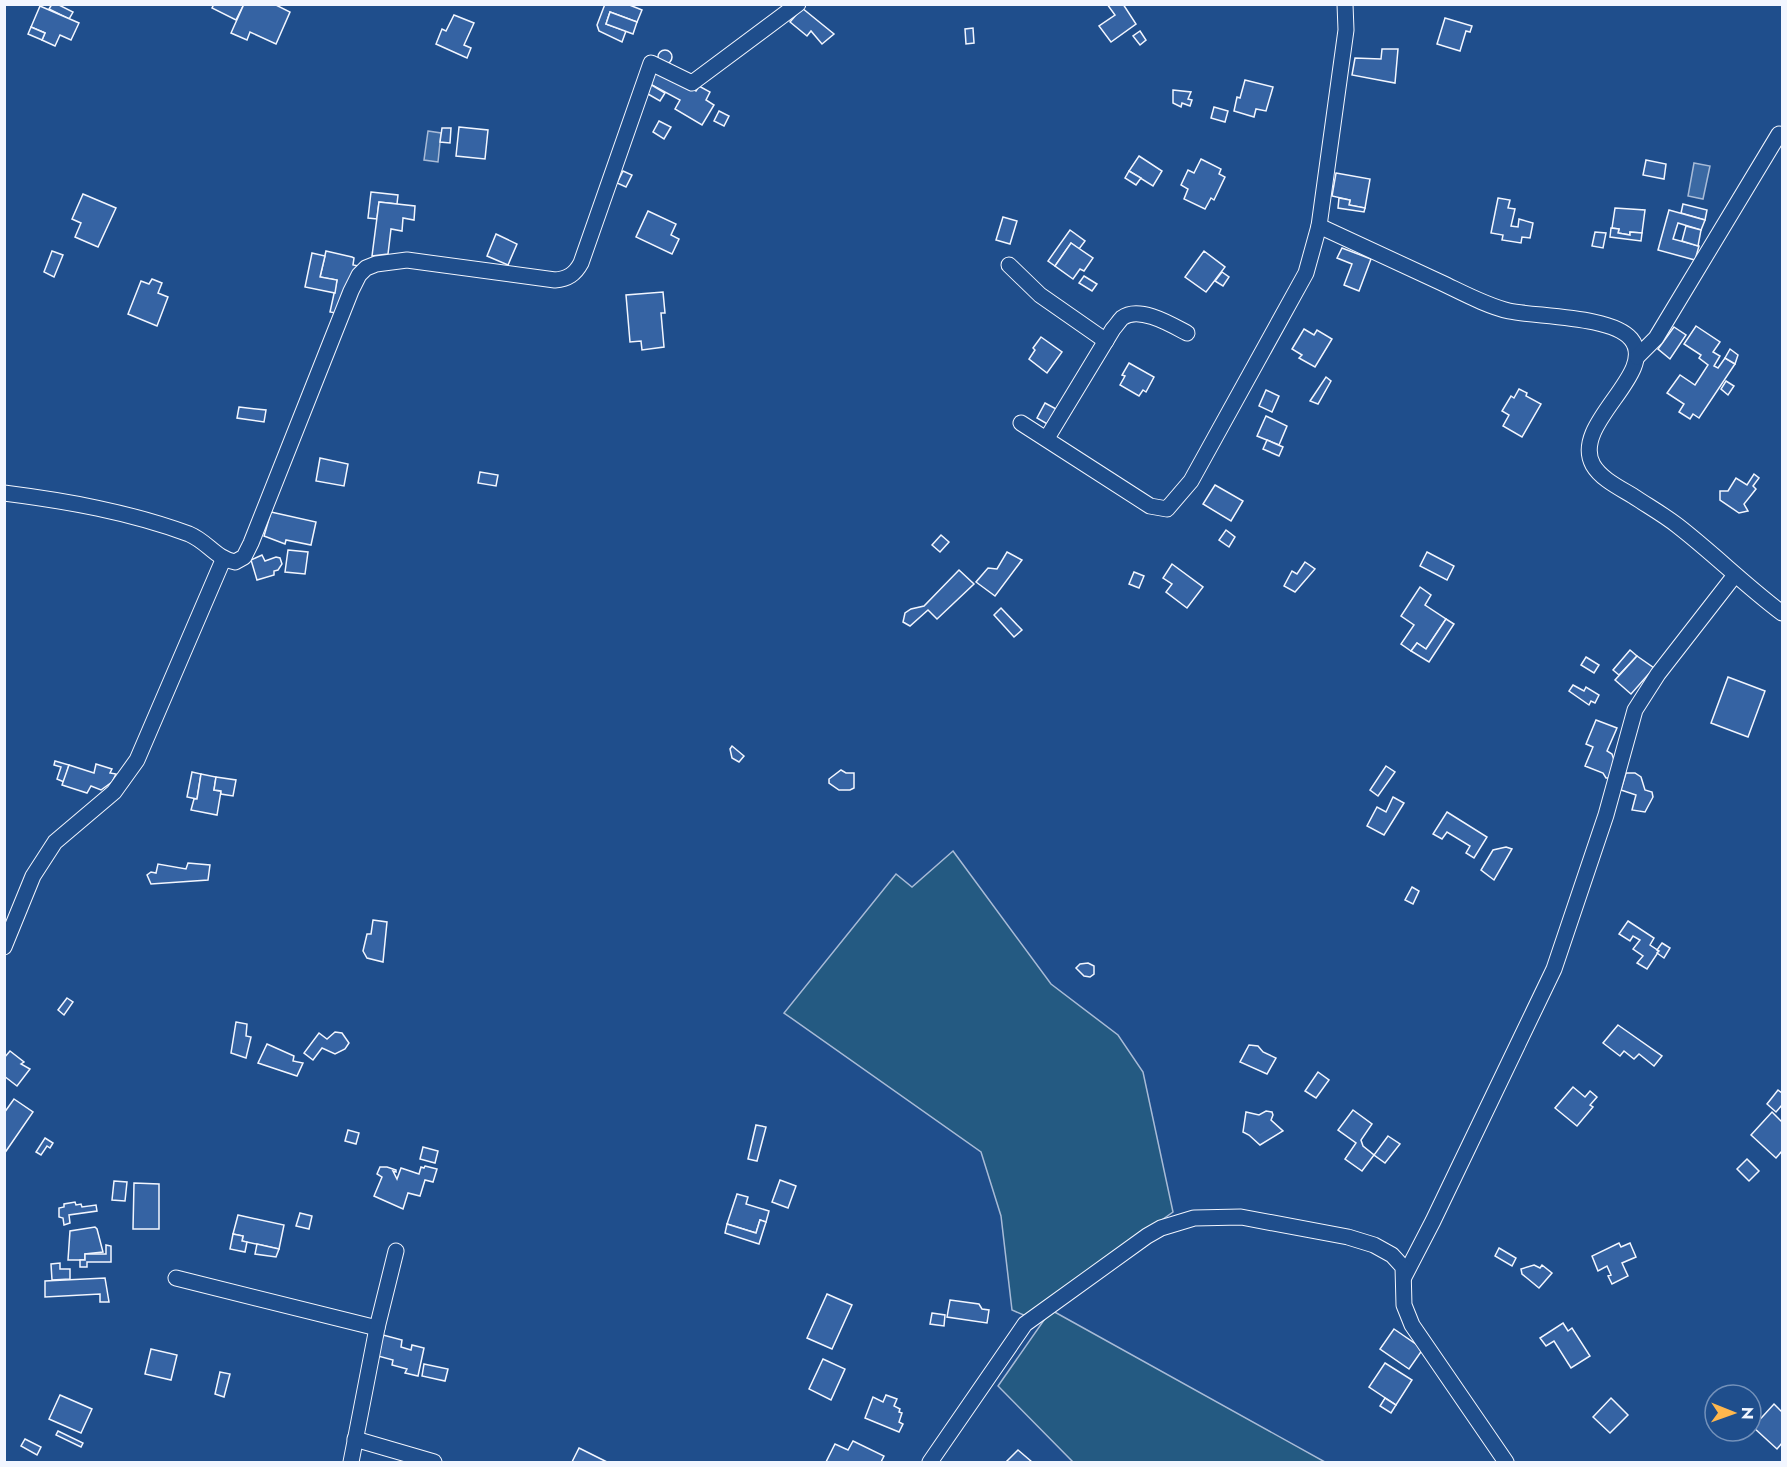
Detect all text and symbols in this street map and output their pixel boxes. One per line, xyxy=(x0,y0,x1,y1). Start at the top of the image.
north arrow xyxy=(1703,1383,1763,1443)
text: N xyxy=(1736,1407,1759,1420)

